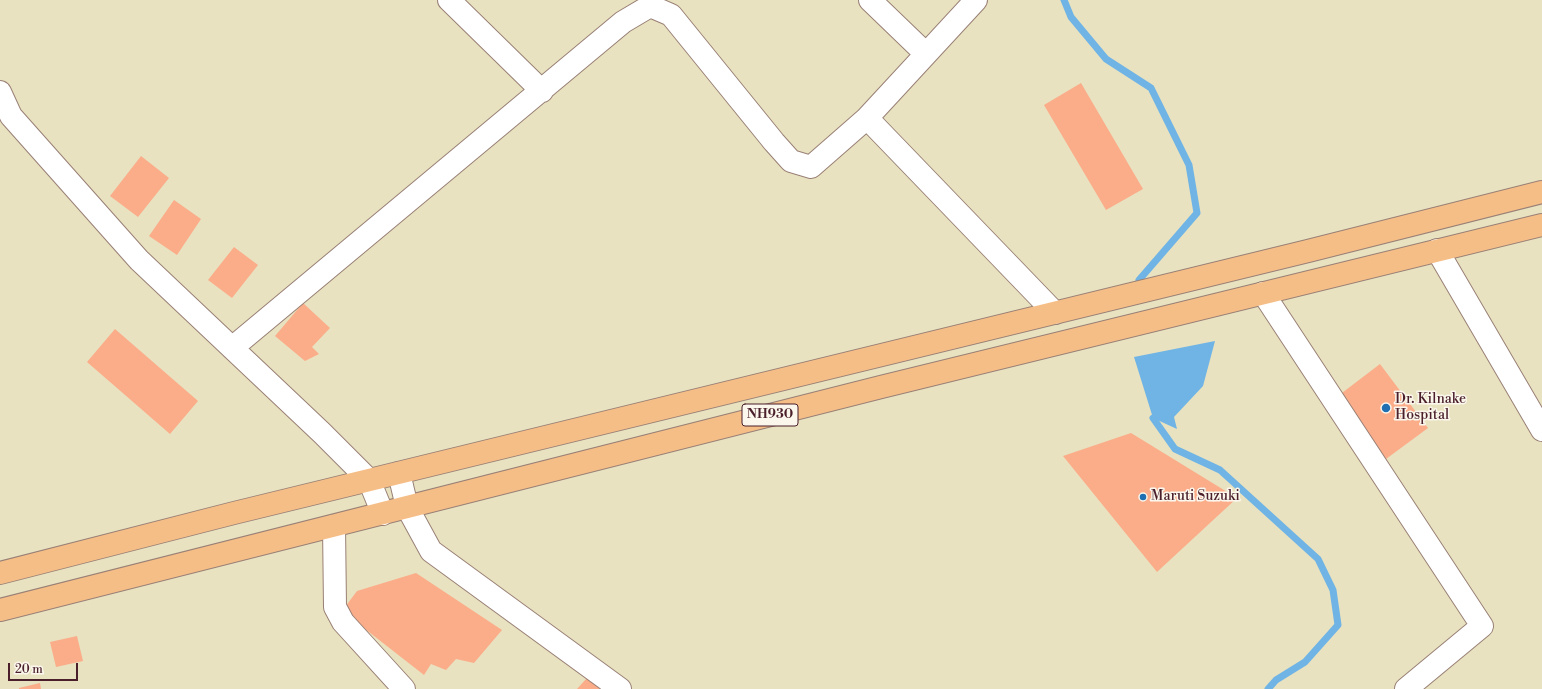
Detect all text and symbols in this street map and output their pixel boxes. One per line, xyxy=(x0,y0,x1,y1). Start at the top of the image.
place label: Dr. Kilnake Hospital xyxy=(1395,392,1466,424)
marker: Dr. Kilnake Hospital xyxy=(1380,402,1392,414)
road number: NH930 xyxy=(742,404,798,426)
place label: Maruti Suzuki xyxy=(1151,489,1240,505)
marker: Maruti Suzuki xyxy=(1138,492,1148,502)
scale bar xyxy=(10,655,80,681)
text: 20 m xyxy=(15,662,43,677)

